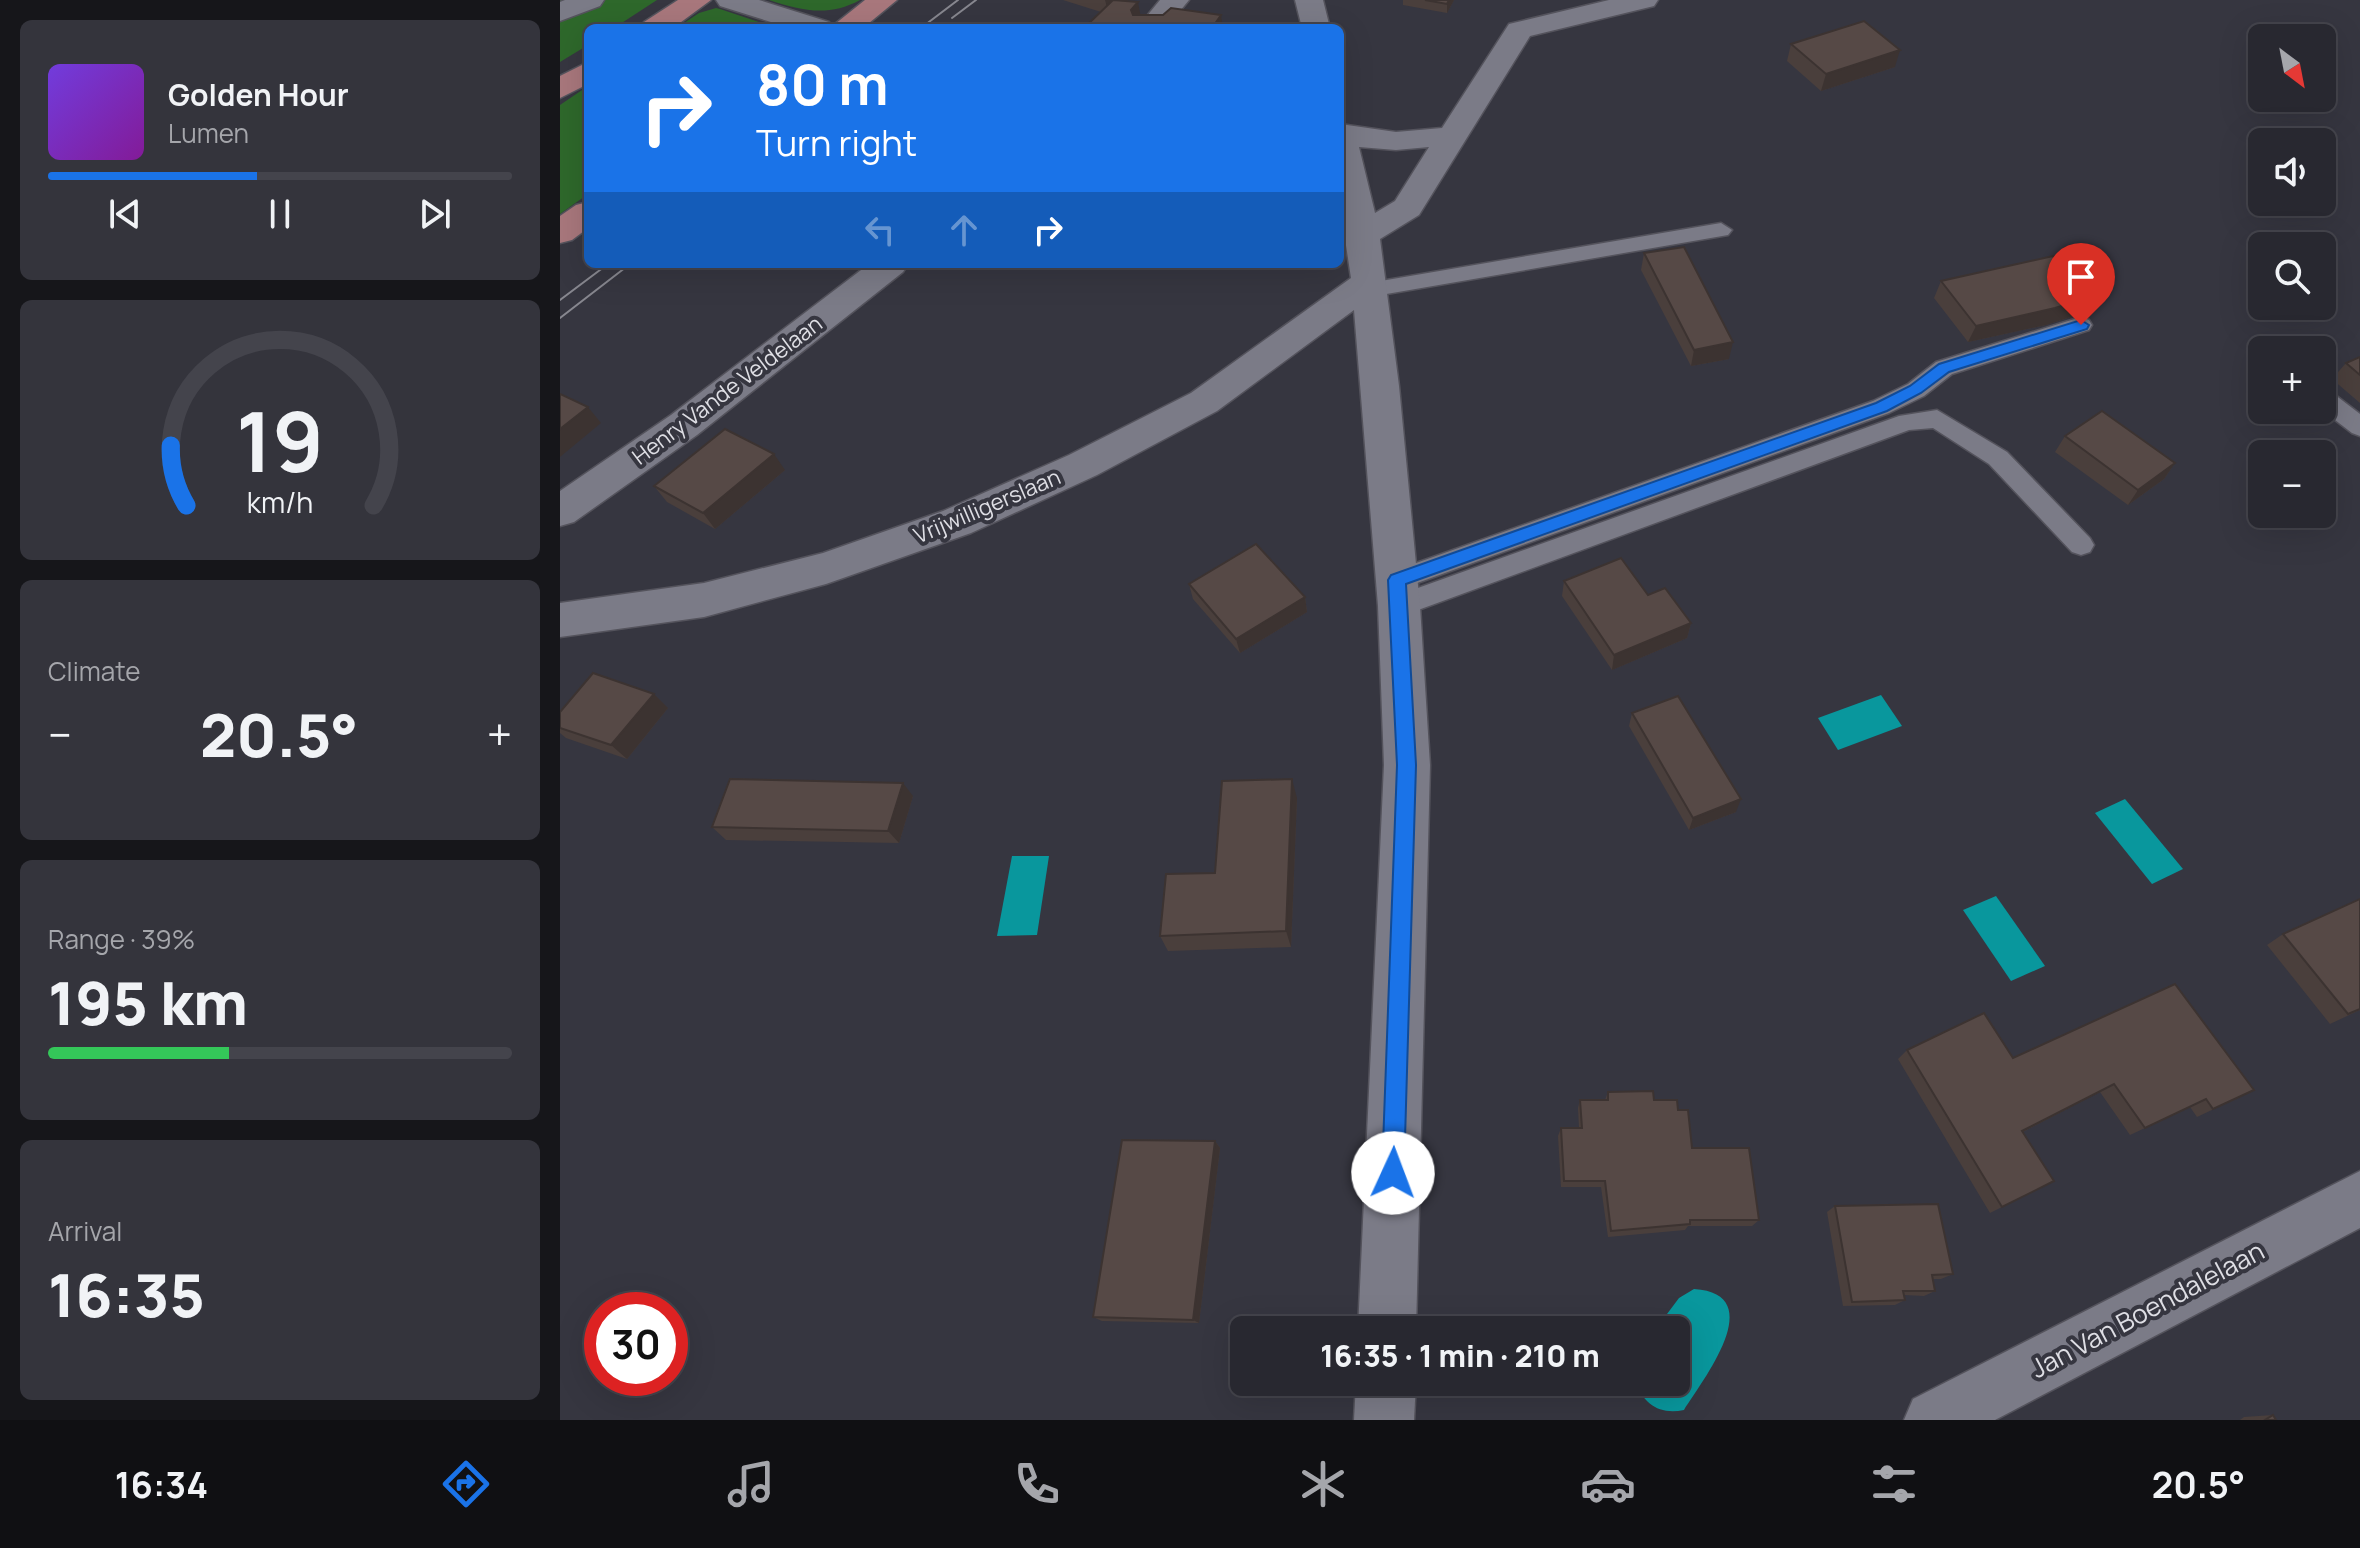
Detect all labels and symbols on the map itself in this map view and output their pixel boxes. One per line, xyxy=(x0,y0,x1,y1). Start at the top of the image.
north arrow xyxy=(2248,24,2336,112)
pin xyxy=(2047,243,2115,325)
street label: Henry Vande Veldelaan xyxy=(626,309,828,471)
street label: Vrijwilligerslaan xyxy=(909,462,1065,550)
position arrow xyxy=(1351,1131,1435,1215)
street label: Jan Van Boendalelaan xyxy=(2024,1232,2270,1386)
speed limit sign: 30 xyxy=(584,1292,688,1396)

